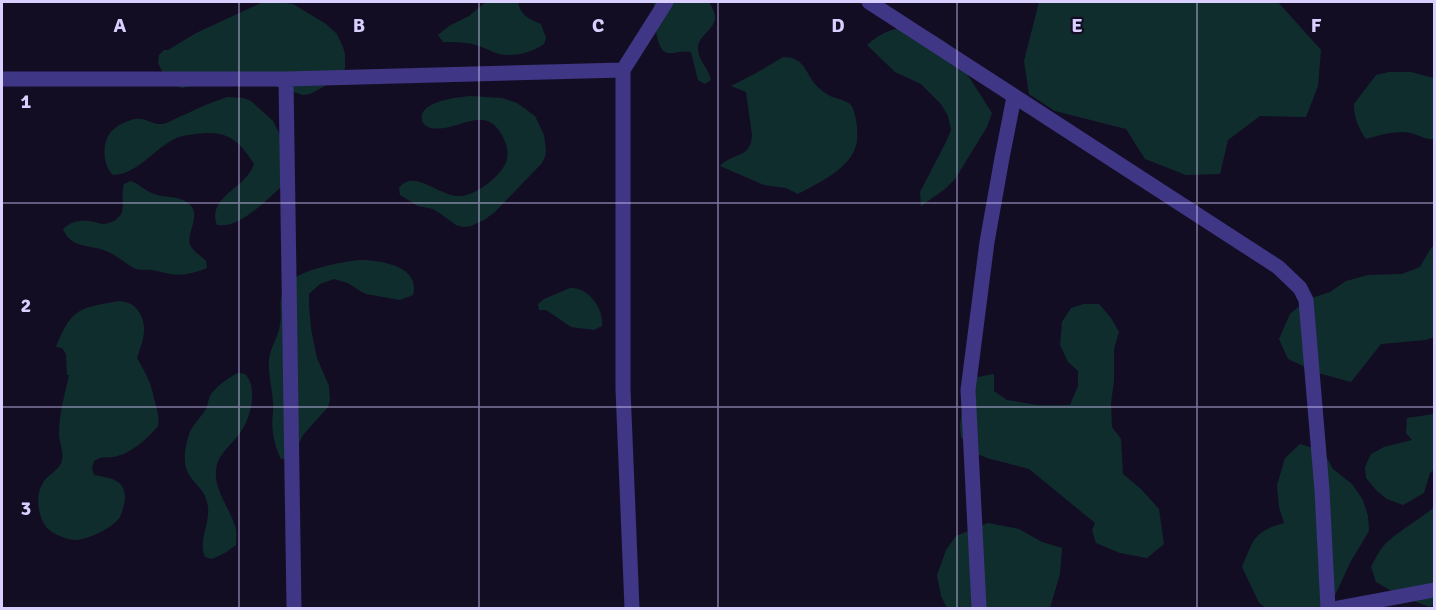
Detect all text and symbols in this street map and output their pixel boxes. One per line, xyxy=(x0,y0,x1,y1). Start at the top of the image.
text: A xyxy=(114,13,127,38)
text: B xyxy=(353,13,365,38)
text: C xyxy=(592,13,604,38)
text: D xyxy=(831,13,845,38)
text: E xyxy=(1071,13,1083,38)
text: F xyxy=(1311,13,1322,38)
text: 1 xyxy=(21,89,32,114)
text: 2 xyxy=(21,293,31,318)
text: 3 xyxy=(21,496,31,521)

